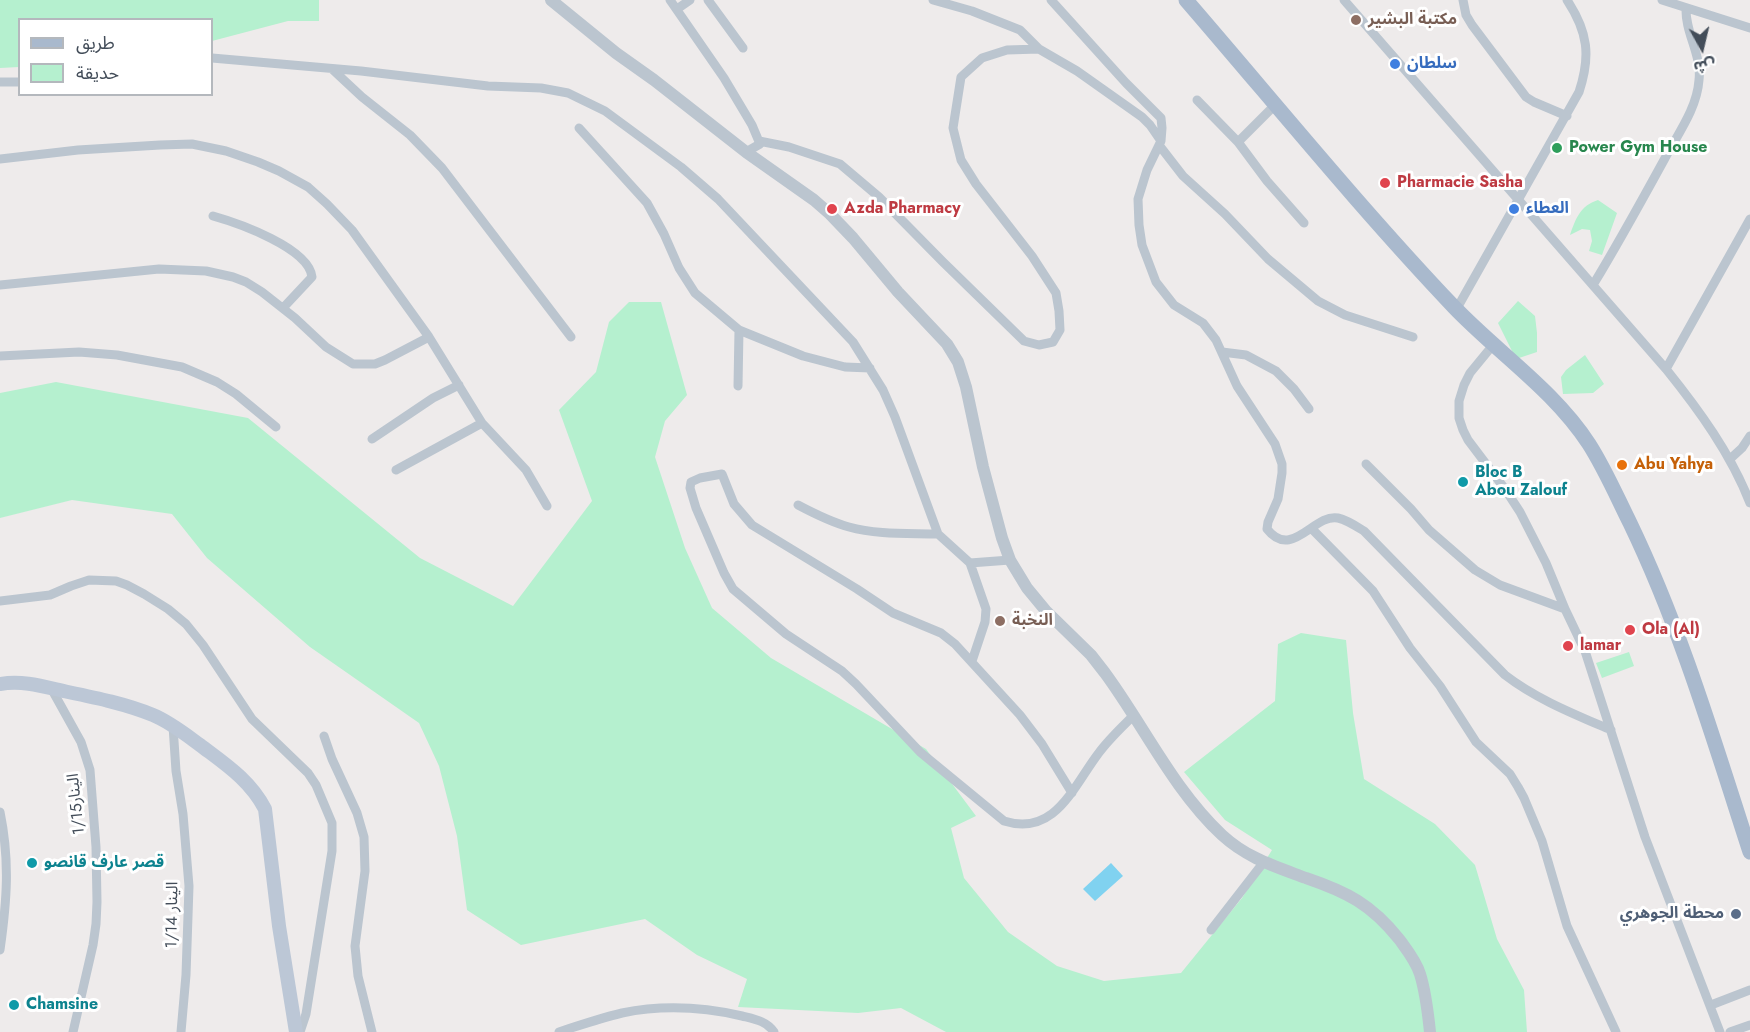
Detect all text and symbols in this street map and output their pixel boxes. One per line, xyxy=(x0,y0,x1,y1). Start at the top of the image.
place label: مكتبة البشير xyxy=(1368,10,1457,30)
marker: مكتبة البشير xyxy=(1349,13,1363,27)
legend xyxy=(18,18,213,96)
north arrow xyxy=(1672,18,1732,78)
text: طريق xyxy=(76,30,115,56)
text: ش xyxy=(1692,53,1717,79)
place label: سلطان xyxy=(1407,54,1457,74)
marker: سلطان xyxy=(1388,57,1402,71)
text: حديقة xyxy=(76,60,119,86)
place label: Power Gym House xyxy=(1569,138,1707,158)
marker: Power Gym House xyxy=(1550,141,1564,155)
place label: Pharmacie Sasha xyxy=(1397,173,1523,193)
marker: Pharmacie Sasha xyxy=(1378,176,1392,190)
place label: Azda Pharmacy xyxy=(844,199,960,219)
place label: العطاء xyxy=(1526,199,1569,219)
marker: Azda Pharmacy xyxy=(825,202,839,216)
marker: العطاء xyxy=(1507,202,1521,216)
place label: Abu Yahya xyxy=(1634,455,1713,475)
marker: Abu Yahya xyxy=(1615,458,1629,472)
place label: Bloc B Abou Zalouf xyxy=(1475,463,1567,501)
marker: Bloc B Abou Zalouf xyxy=(1456,475,1470,489)
place label: النخبة xyxy=(1012,611,1053,631)
marker: النخبة xyxy=(993,614,1007,628)
place label: Ola (Al) xyxy=(1642,620,1700,640)
marker: Ola (Al) xyxy=(1623,623,1637,637)
place label: lamar xyxy=(1580,636,1621,656)
marker: lamar xyxy=(1561,639,1575,653)
street label: الينار1/15 xyxy=(64,772,90,836)
place label: قصر عارف قانصو xyxy=(44,853,164,873)
marker: قصر عارف قانصو xyxy=(25,856,39,870)
street label: الينار 1/14 xyxy=(163,881,183,949)
place label: محطة الجوهري xyxy=(1620,904,1724,924)
marker: محطة الجوهري xyxy=(1729,907,1743,921)
place label: Chamsine xyxy=(26,995,98,1015)
marker: Chamsine xyxy=(7,998,21,1012)

